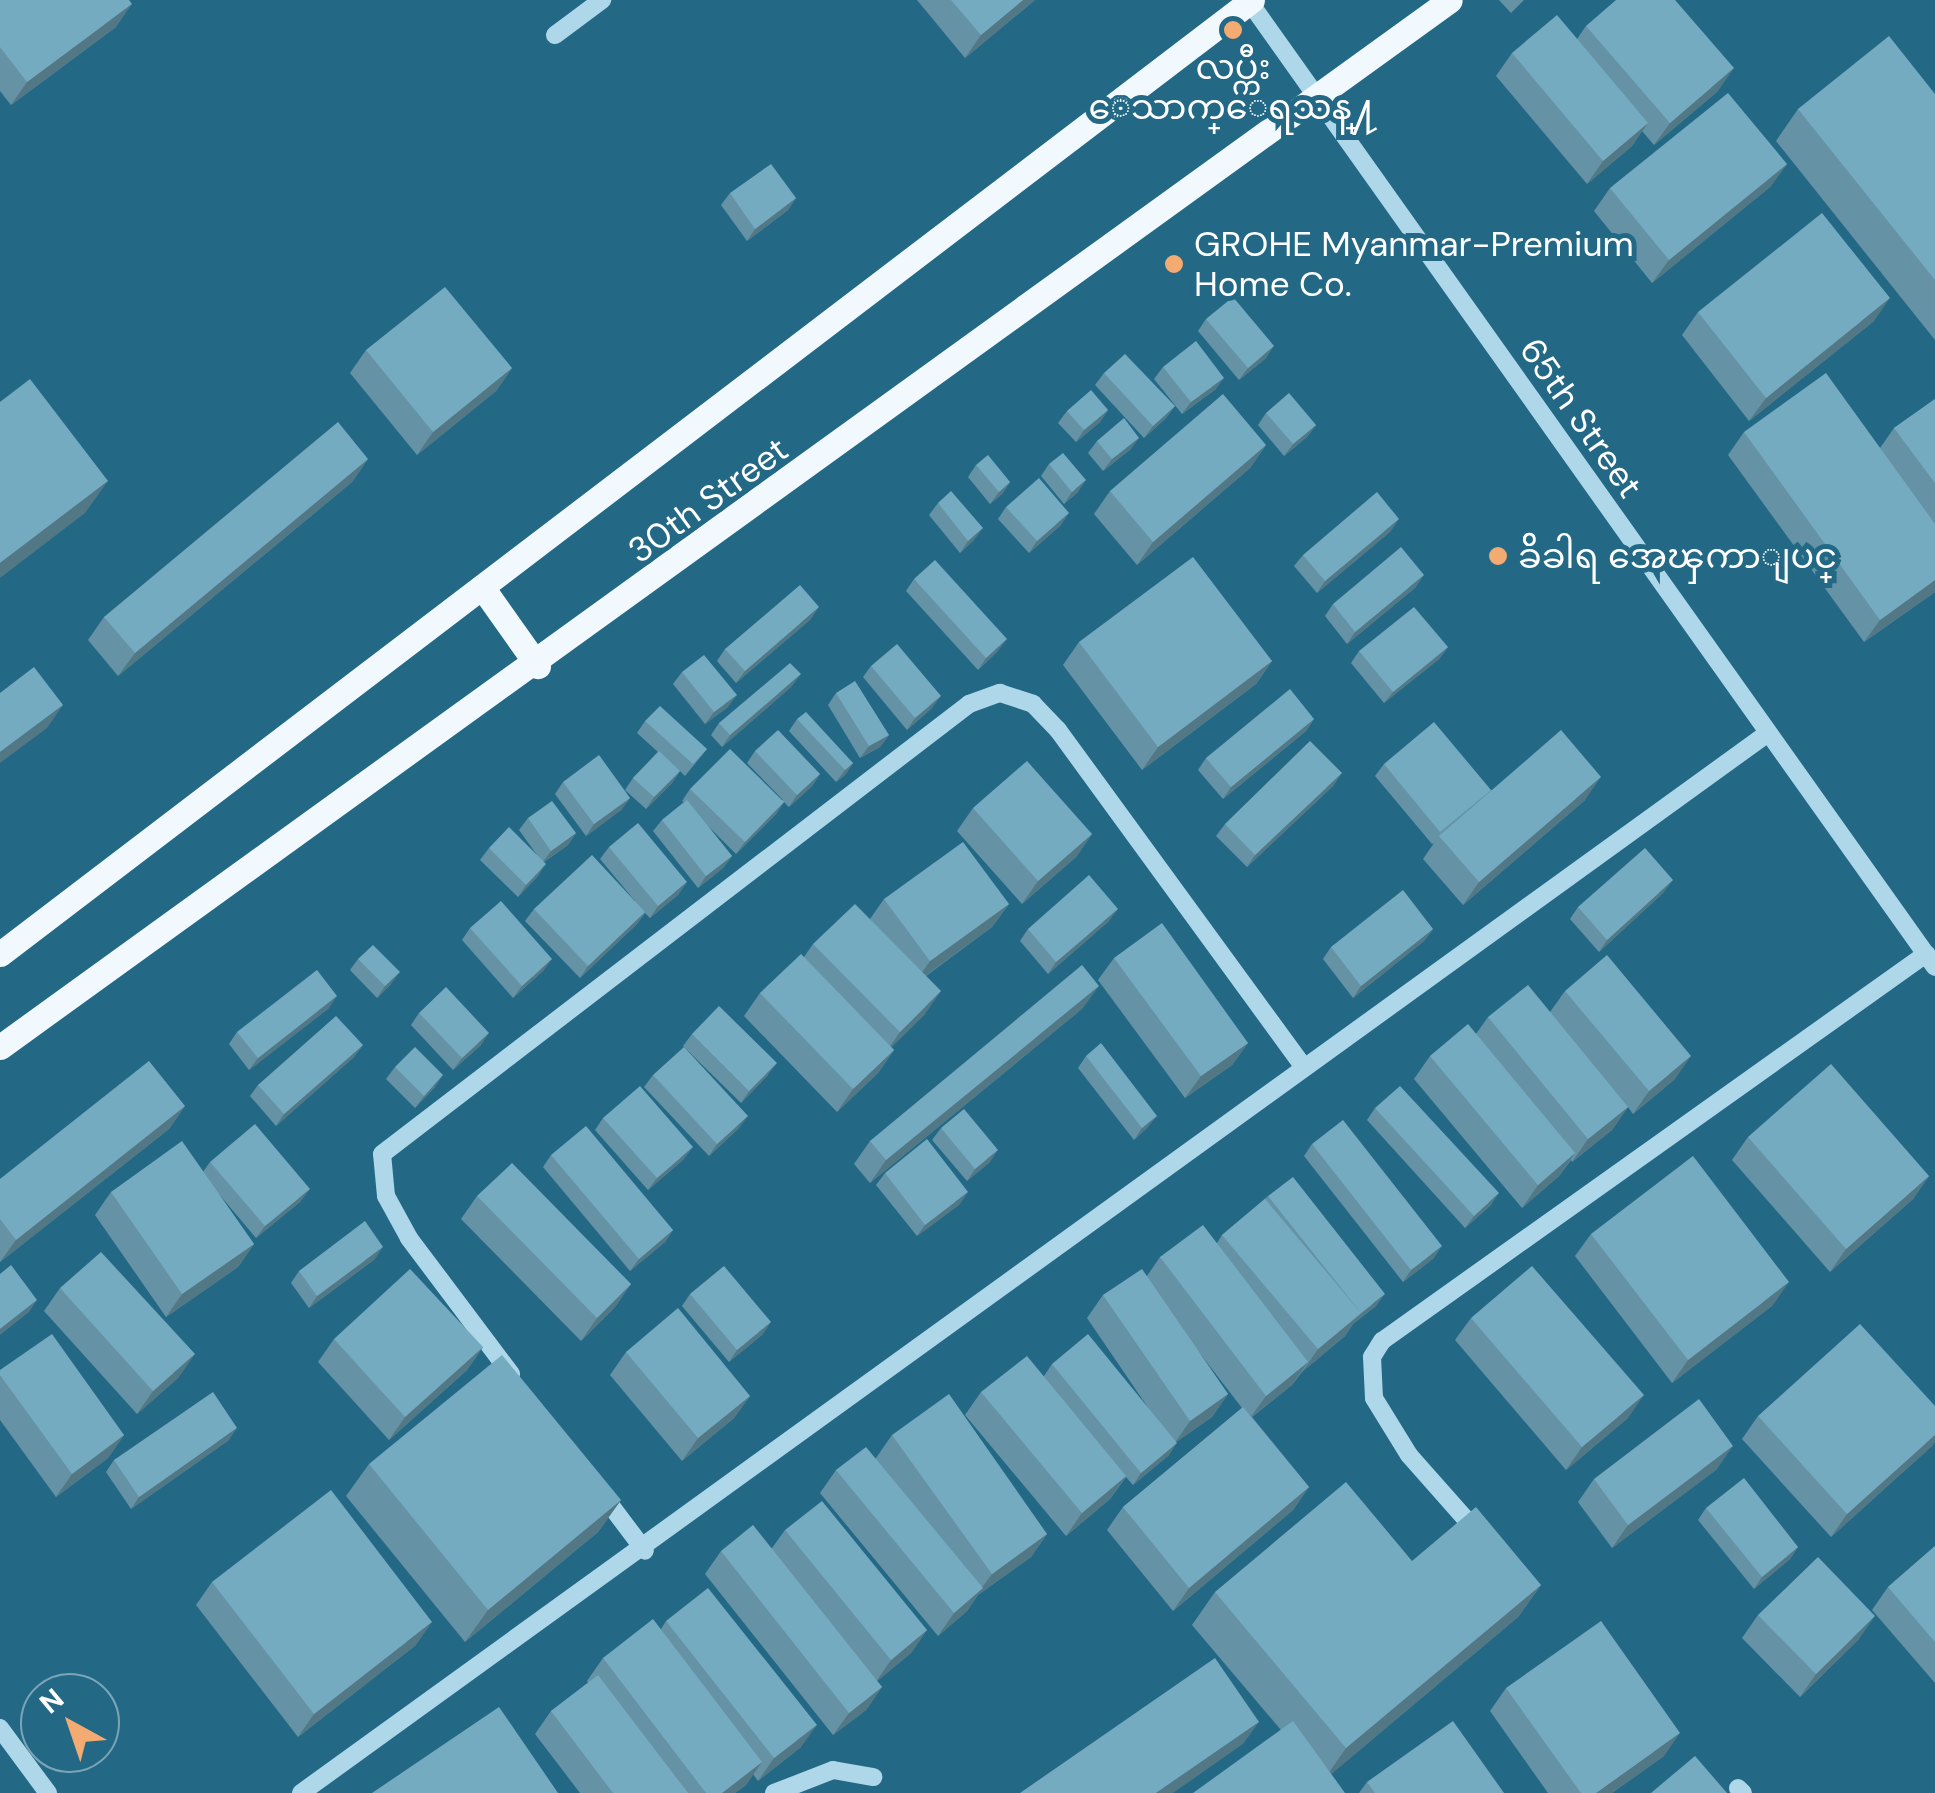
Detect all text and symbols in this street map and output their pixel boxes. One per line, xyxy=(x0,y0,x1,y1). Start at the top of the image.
marker: လပ္ကီး ေသာက္ေရသန္႔ xyxy=(1222,19,1244,41)
place label: လပ္ကီး ေသာက္ေရသန္႔ xyxy=(1089,46,1377,128)
place label: GROHE Myanmar-Premium Home Co. xyxy=(1194,223,1634,305)
marker: GROHE Myanmar-Premium Home Co. xyxy=(1163,253,1185,275)
street label: 65th Street xyxy=(1511,330,1651,506)
street label: 30th Street xyxy=(620,428,796,572)
place label: ခ်ိခါရ အေၾကာျပင္ xyxy=(1518,535,1837,577)
marker: ခ်ိခါရ အေၾကာျပင္ xyxy=(1487,545,1509,567)
north arrow xyxy=(20,1673,120,1773)
text: N xyxy=(32,1680,71,1722)

